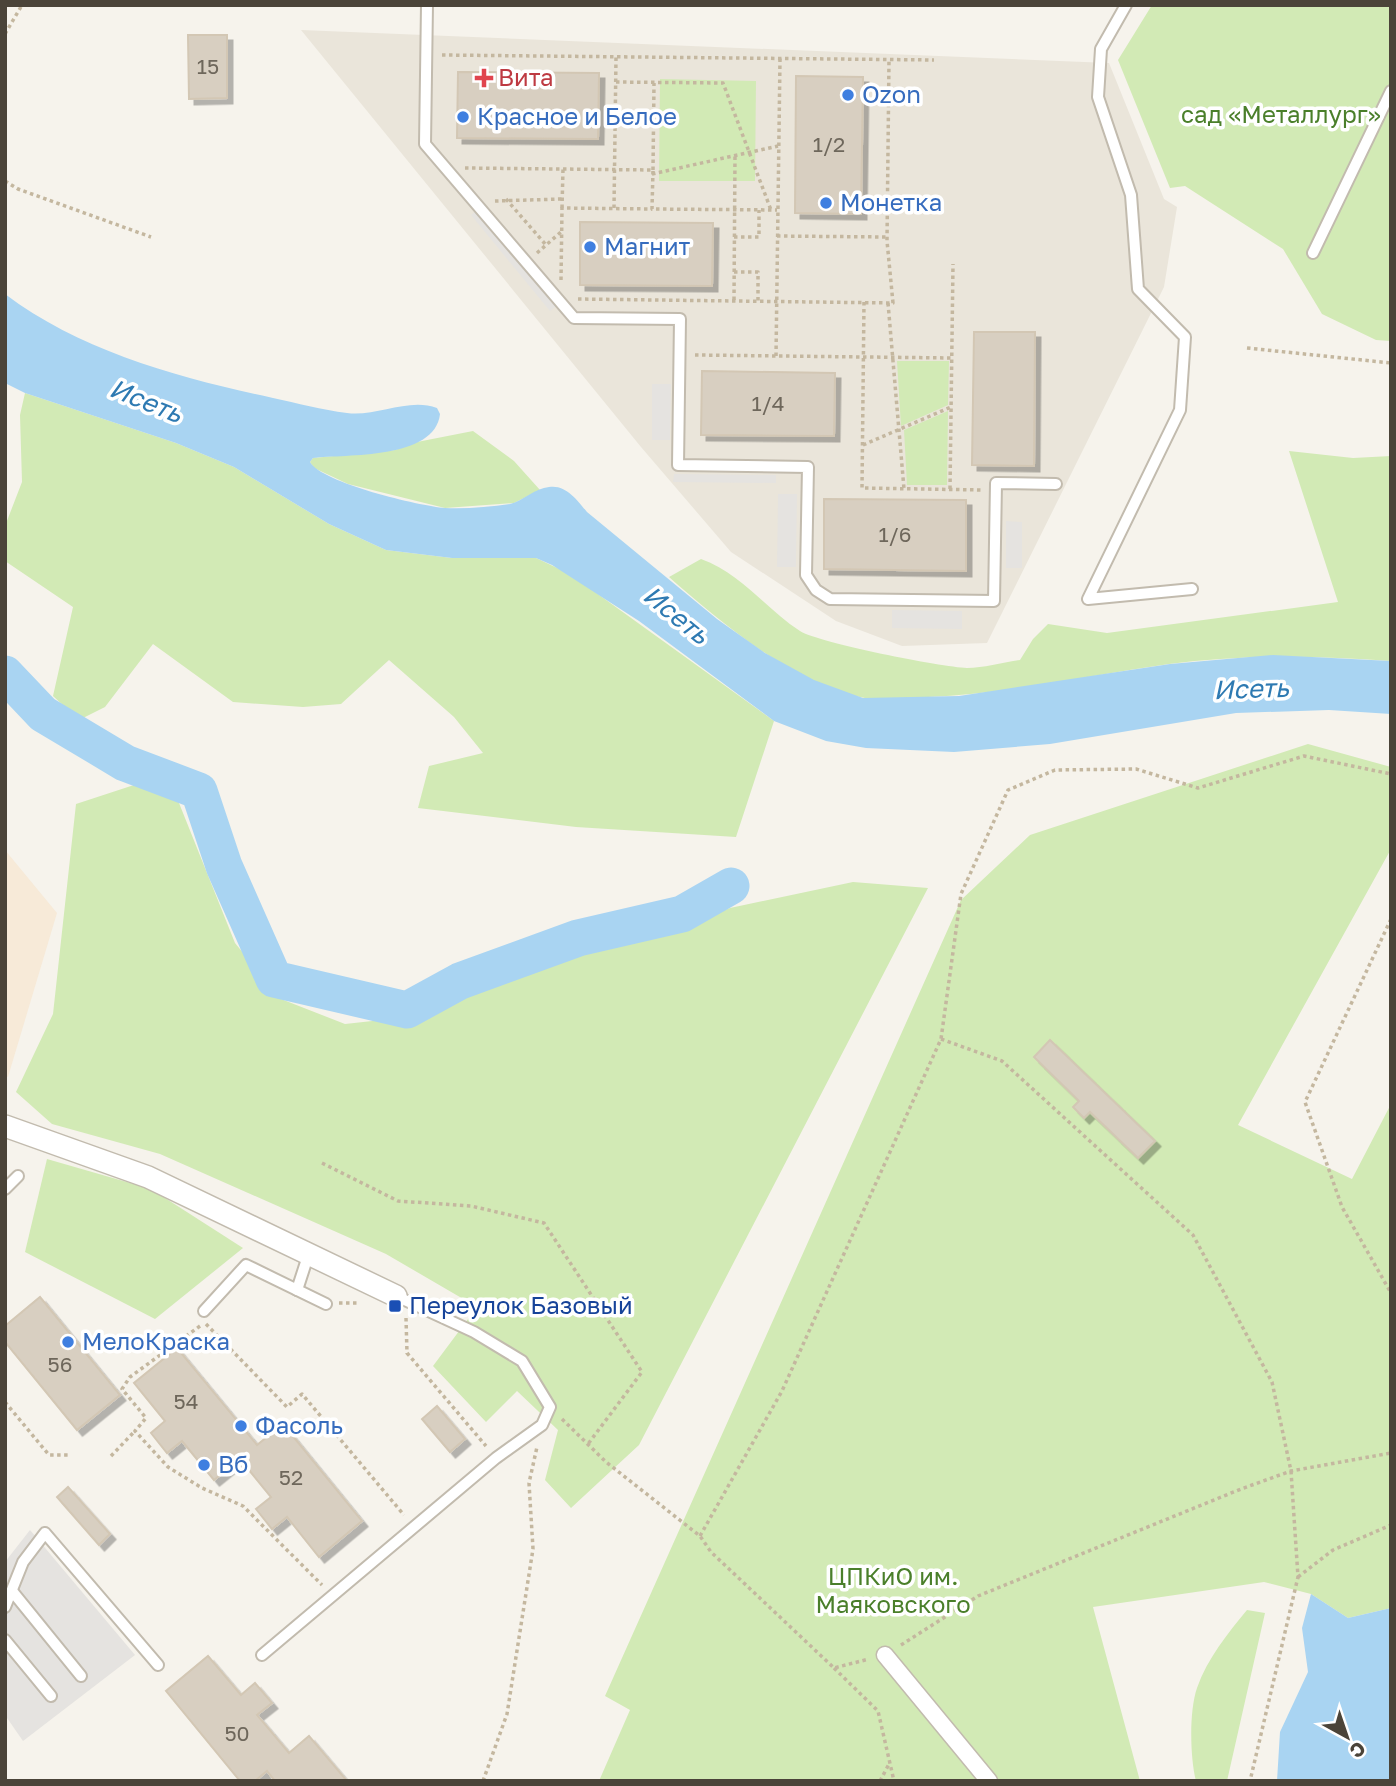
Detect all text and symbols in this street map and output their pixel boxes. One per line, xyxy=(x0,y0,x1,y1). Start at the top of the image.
house number: 15 xyxy=(197,53,219,79)
place label: Вита xyxy=(498,62,554,91)
marker: Вита xyxy=(476,70,492,86)
place label: Ozon xyxy=(862,79,921,108)
marker: Ozon xyxy=(840,87,856,103)
park label: сад «Металлург» xyxy=(1181,99,1381,128)
place label: Красное и Белое xyxy=(477,101,677,130)
marker: Красное и Белое xyxy=(455,109,471,125)
house number: 1/2 xyxy=(813,131,845,157)
place label: Монетка xyxy=(840,187,942,216)
marker: Монетка xyxy=(818,195,834,211)
place label: Магнит xyxy=(604,231,691,260)
marker: Магнит xyxy=(582,239,598,255)
water label: Исеть xyxy=(106,372,188,429)
house number: 1/4 xyxy=(751,390,785,416)
house number: 1/6 xyxy=(879,521,911,547)
water label: Исеть xyxy=(637,579,716,651)
water label: Исеть xyxy=(1213,672,1290,705)
place label: Переулок Базовый xyxy=(409,1290,633,1319)
marker: Переулок Базовый xyxy=(387,1298,403,1314)
place label: МелоКраска xyxy=(82,1326,230,1355)
marker: МелоКраска xyxy=(60,1334,76,1350)
house number: 56 xyxy=(48,1351,72,1377)
house number: 54 xyxy=(174,1388,199,1414)
place label: Фасоль xyxy=(255,1410,343,1439)
marker: Фасоль xyxy=(233,1418,249,1434)
place label: Вб xyxy=(218,1449,248,1478)
marker: Вб xyxy=(196,1457,212,1473)
house number: 52 xyxy=(279,1464,303,1490)
park label: ЦПКиО им. Маяковского xyxy=(815,1561,971,1618)
north arrow xyxy=(1312,1702,1382,1772)
house number: 50 xyxy=(224,1720,250,1746)
text: С xyxy=(1346,1737,1371,1764)

